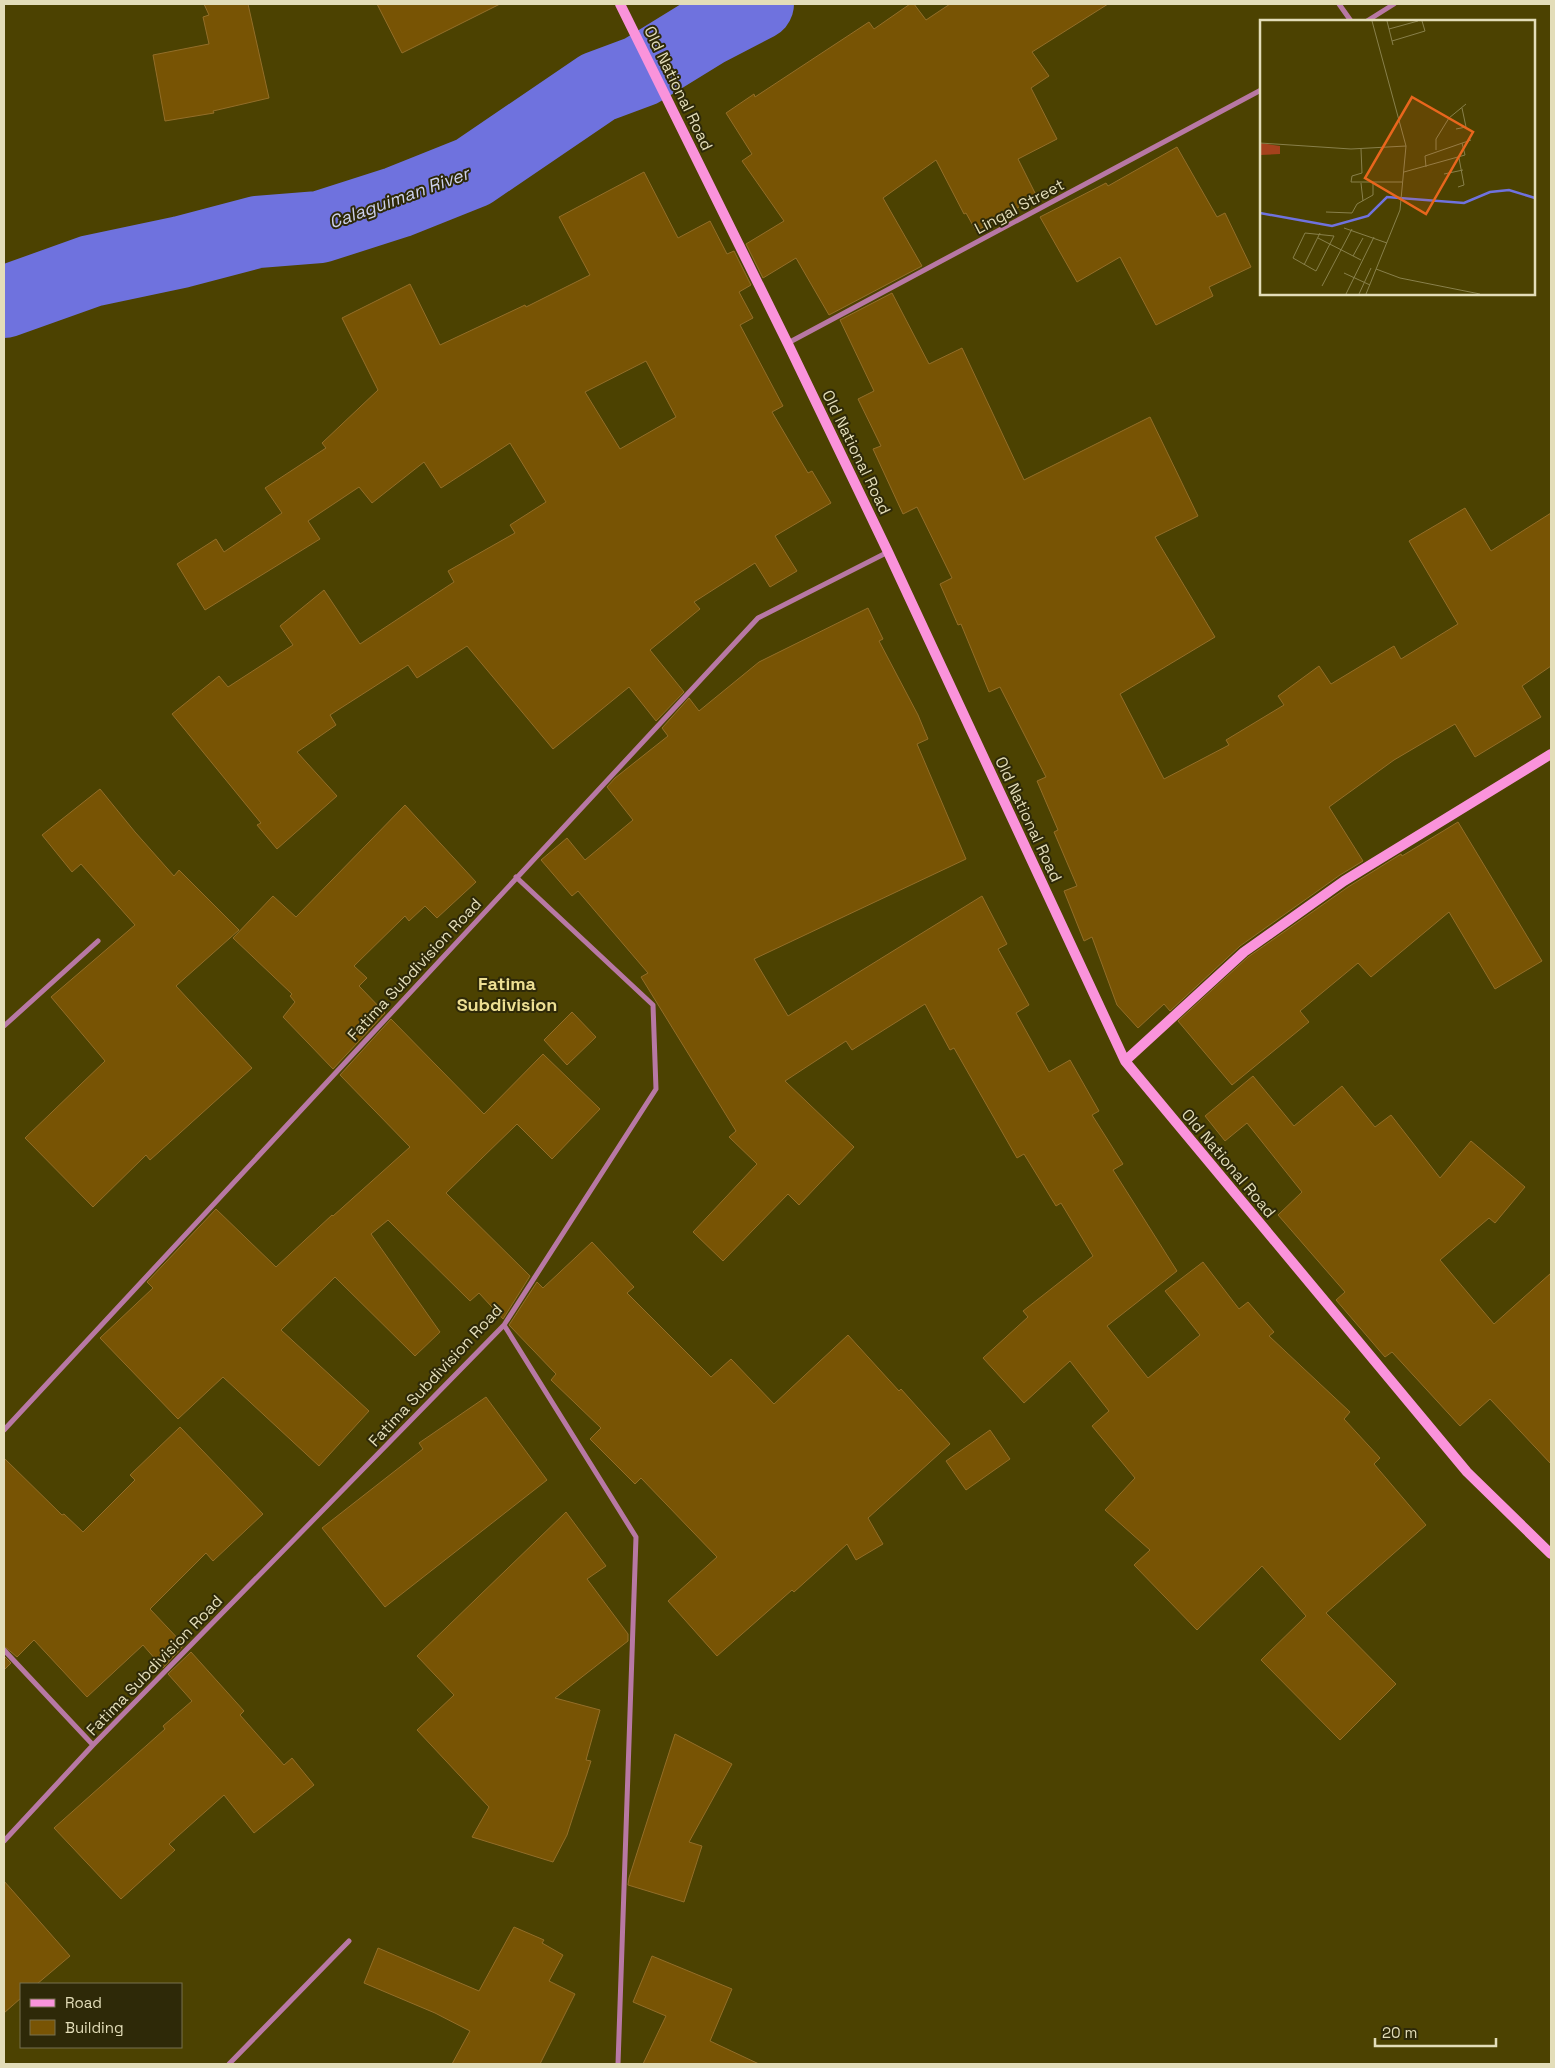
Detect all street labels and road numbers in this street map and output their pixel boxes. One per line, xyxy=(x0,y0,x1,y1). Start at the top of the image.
street label: Old National Road xyxy=(639,23,718,154)
street label: Lingal Street xyxy=(971,174,1068,239)
street label: Old National Road xyxy=(817,387,896,518)
street label: Old National Road xyxy=(990,753,1067,885)
street label: Fatima Subdivision Road xyxy=(343,894,486,1045)
street label: Old National Road xyxy=(1177,1105,1280,1222)
street label: Fatima Subdivision Road xyxy=(364,1300,507,1451)
street label: Fatima Subdivision Road xyxy=(82,1591,227,1740)

